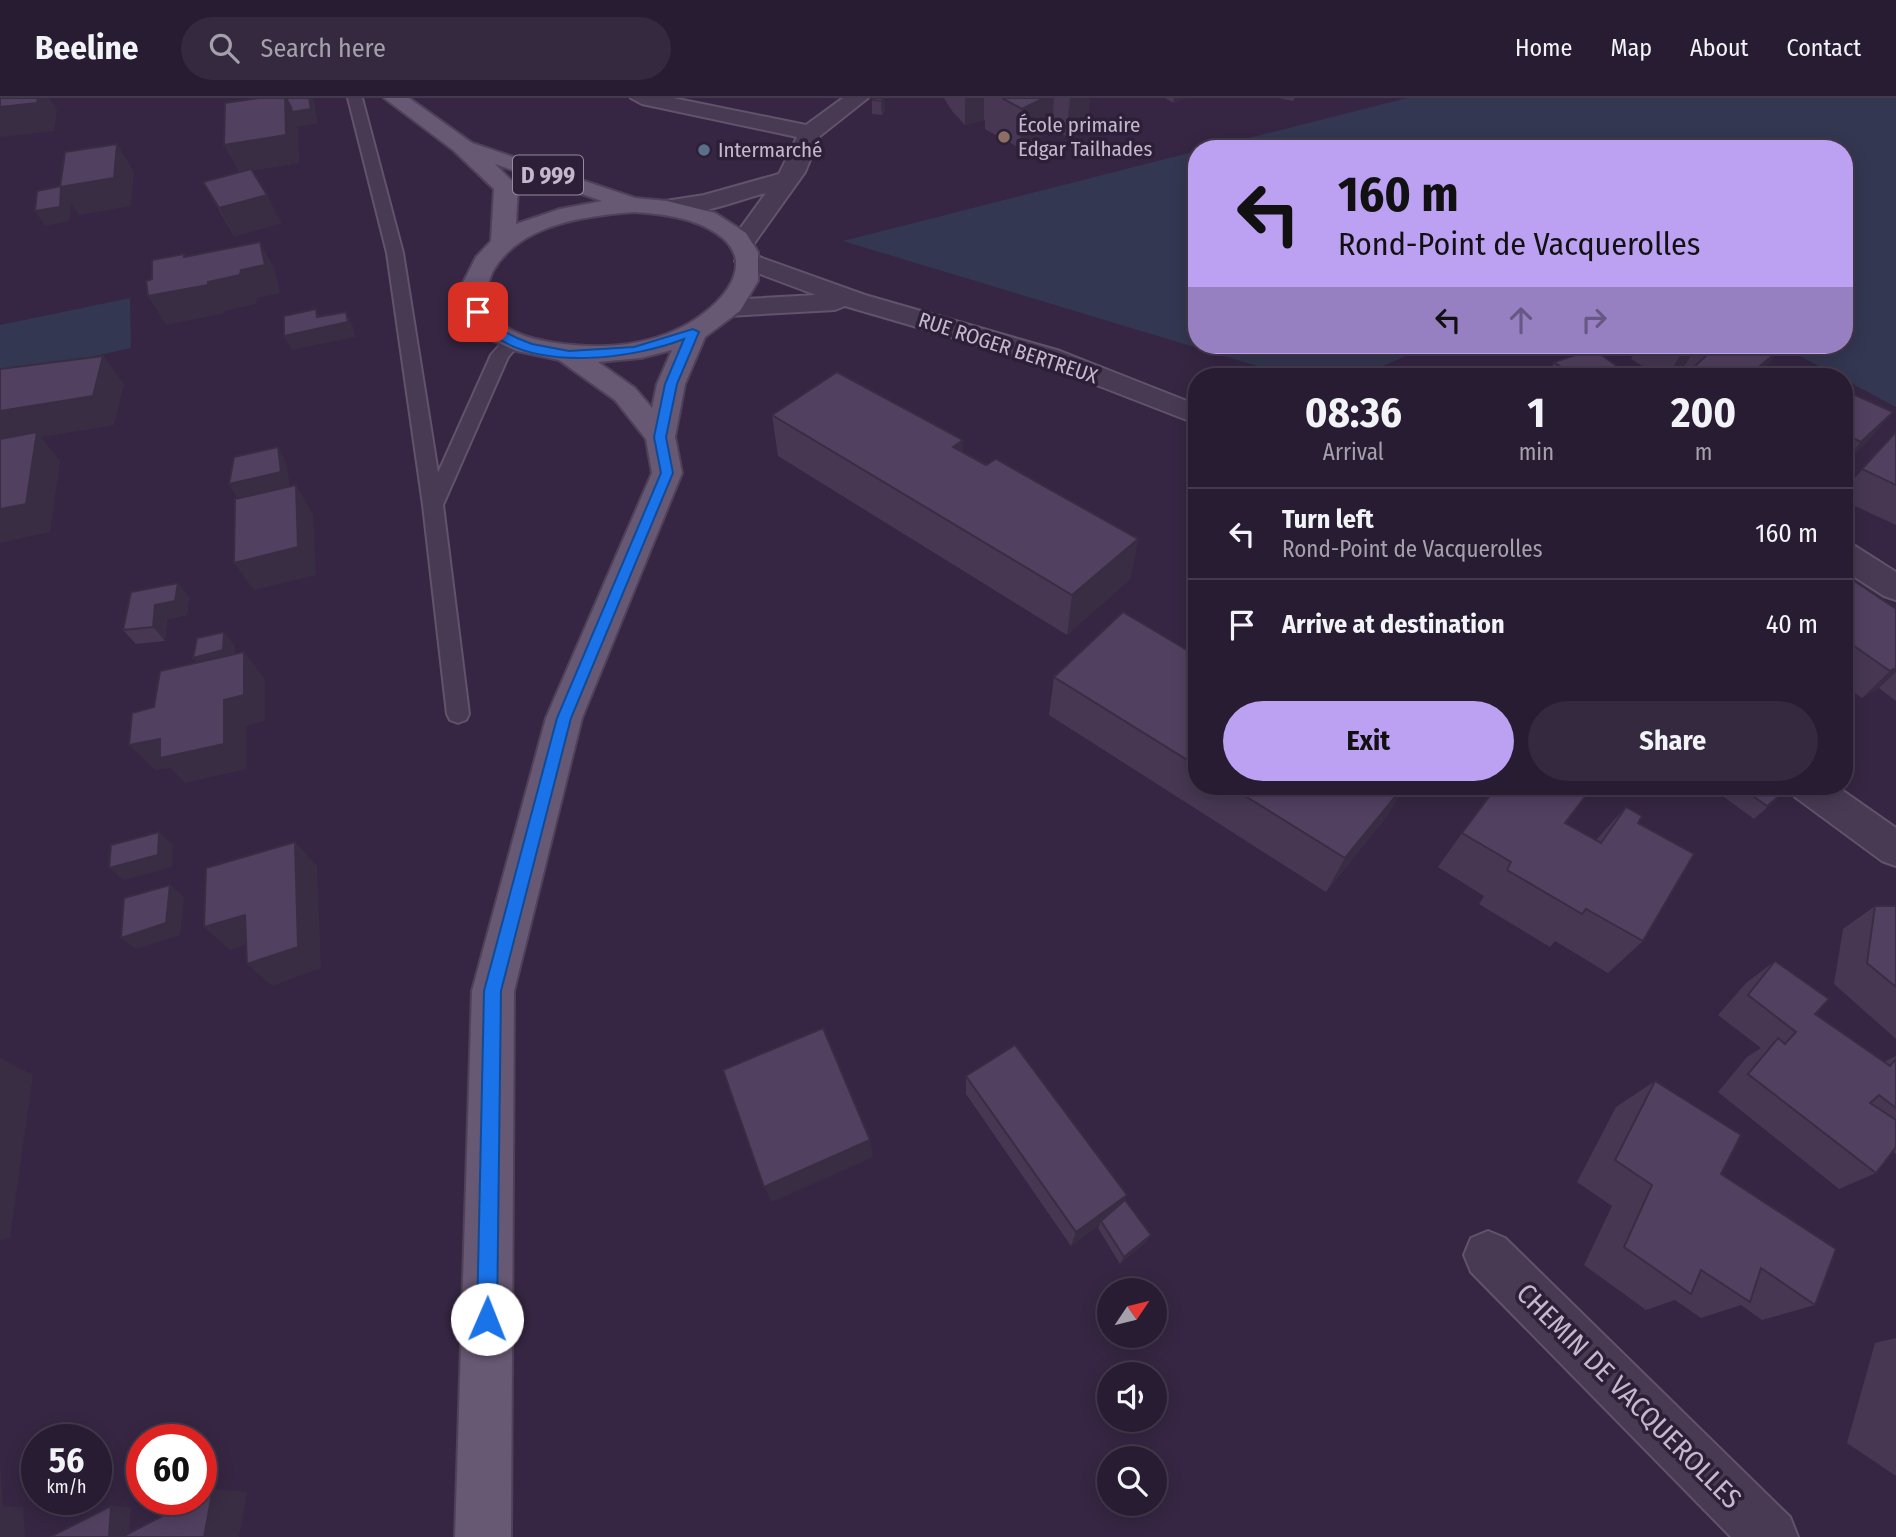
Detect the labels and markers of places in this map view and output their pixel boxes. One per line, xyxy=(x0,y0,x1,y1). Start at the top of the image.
place label: École primaire Edgar Tailhades xyxy=(1018,112,1152,162)
marker: École primaire Edgar Tailhades xyxy=(996,129,1012,145)
place label: Intermarché xyxy=(718,137,822,163)
marker: Intermarché xyxy=(696,142,712,158)
pin xyxy=(448,282,508,342)

